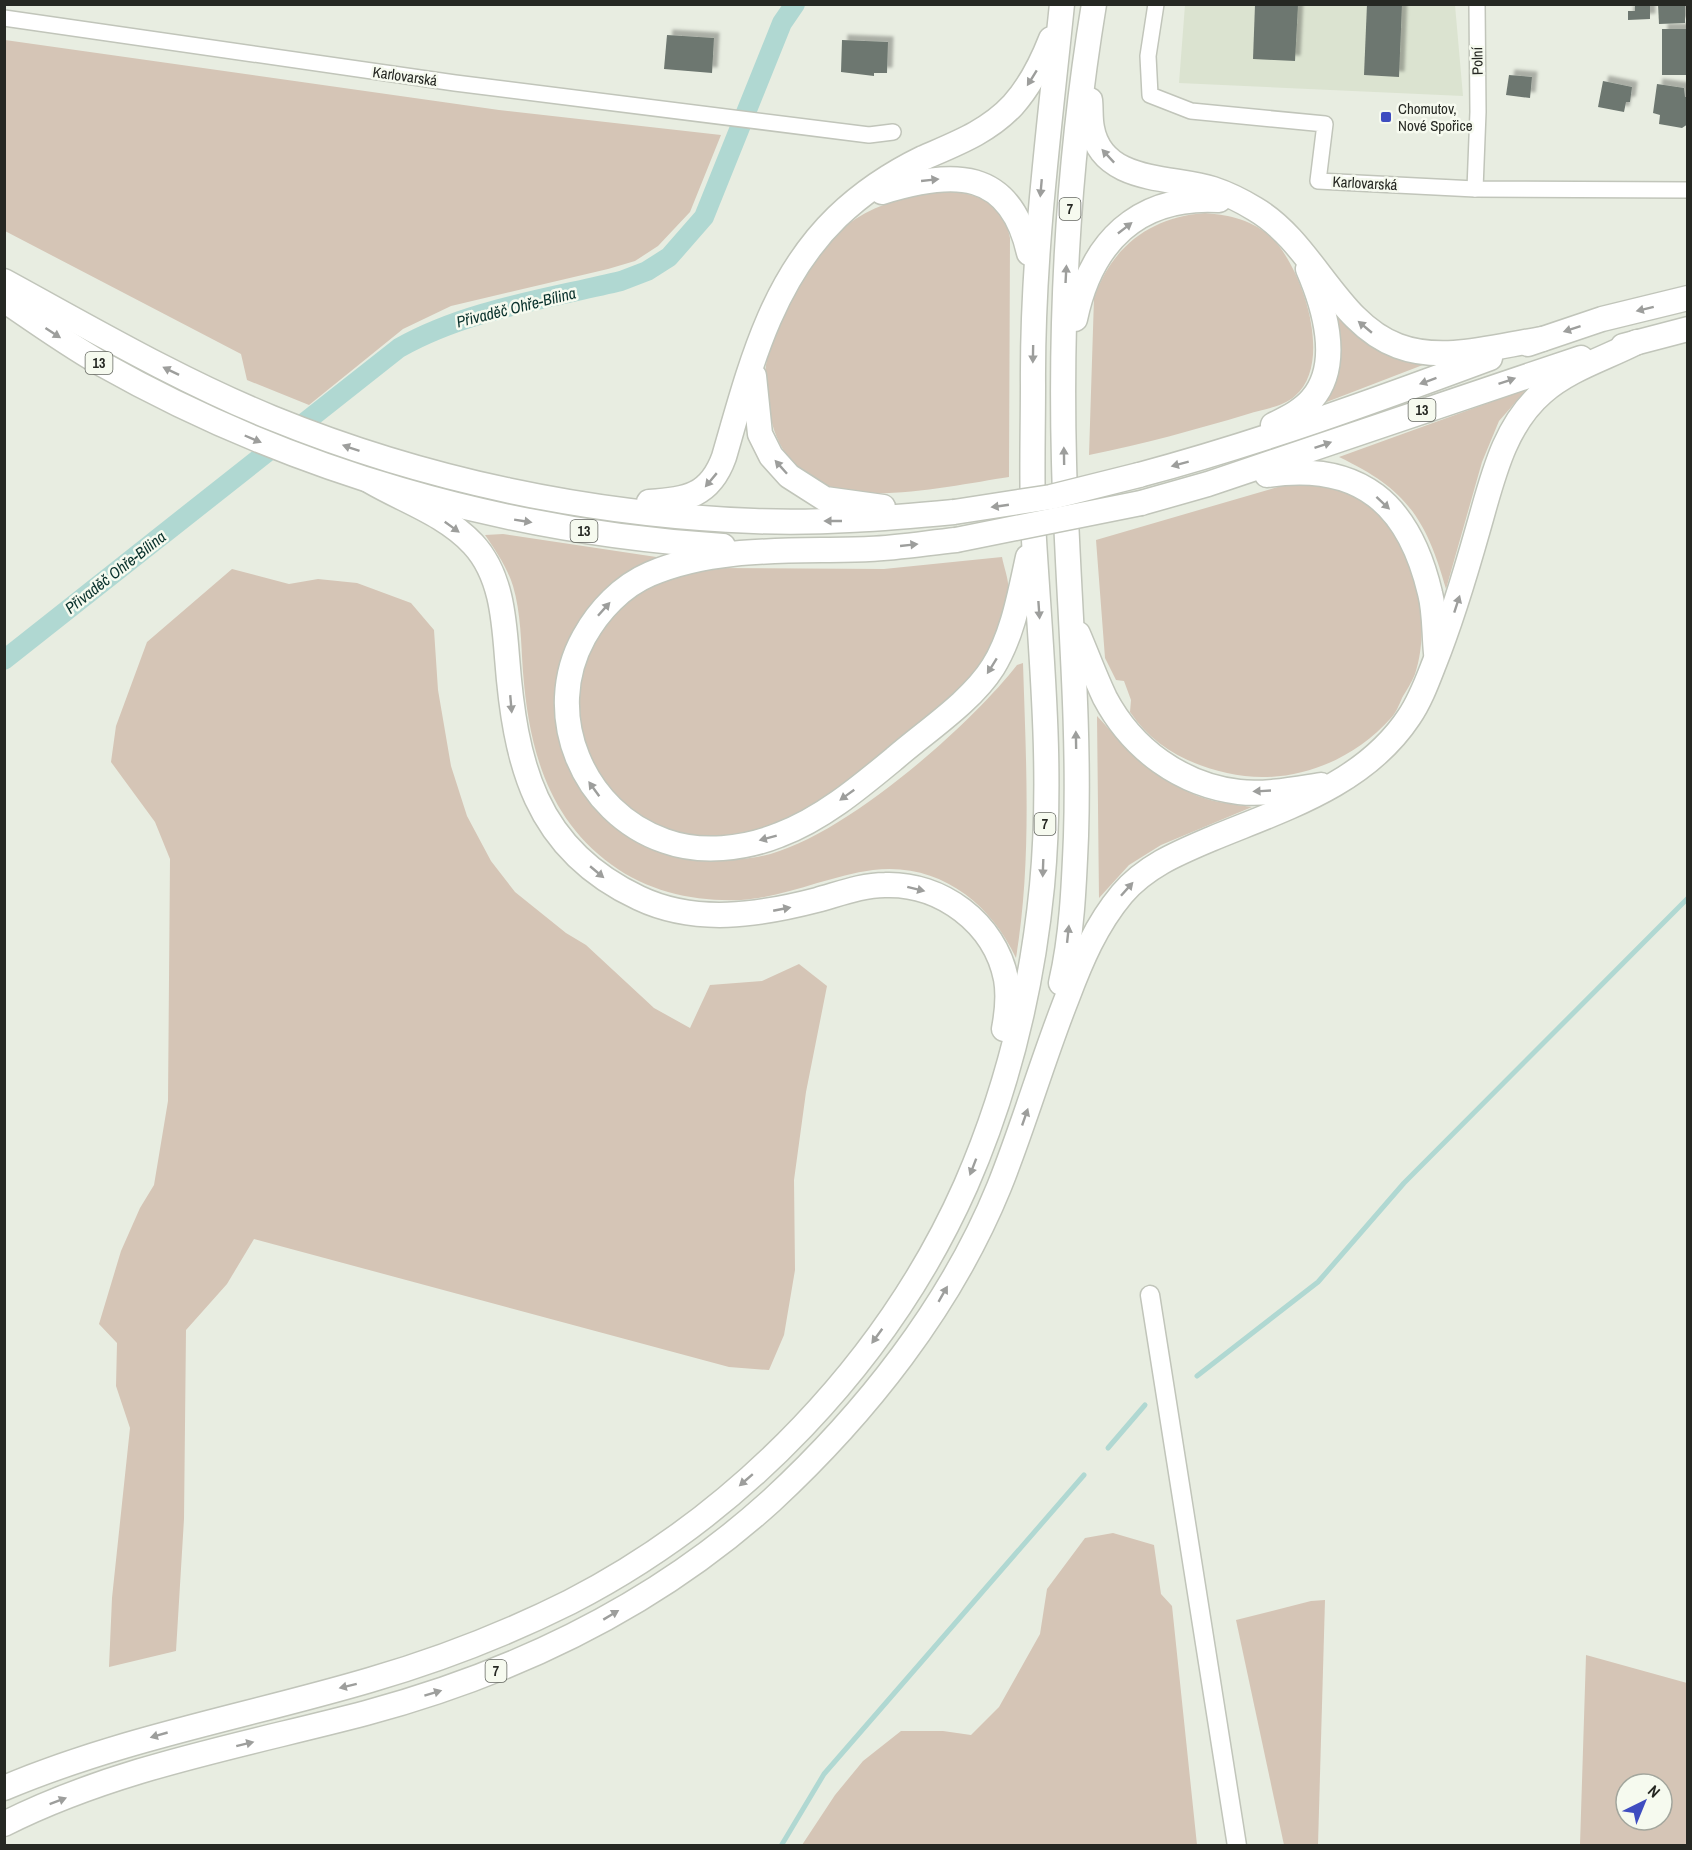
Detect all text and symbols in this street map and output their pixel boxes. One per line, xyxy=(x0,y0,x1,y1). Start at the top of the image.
street label: Polní xyxy=(1466,46,1488,75)
street label: Karlovarská xyxy=(371,61,439,91)
one-way arrow xyxy=(1027,70,1038,86)
place label: Chomutov, Nové Spořice xyxy=(1398,98,1473,136)
marker: Chomutov, Nové Spořice xyxy=(1379,110,1393,124)
one-way arrow xyxy=(1101,148,1115,163)
street label: Karlovarská xyxy=(1332,171,1398,195)
one-way arrow xyxy=(921,175,940,185)
one-way arrow xyxy=(1036,178,1046,197)
road number: 7 xyxy=(1060,198,1080,220)
one-way arrow xyxy=(1117,221,1133,234)
one-way arrow xyxy=(1062,265,1071,284)
water label: Přivaděč Ohře-Bílina xyxy=(454,282,578,332)
one-way arrow xyxy=(1636,304,1654,314)
one-way arrow xyxy=(1357,320,1373,333)
one-way arrow xyxy=(1563,325,1581,334)
one-way arrow xyxy=(45,328,61,339)
one-way arrow xyxy=(1028,344,1038,363)
road number: 13 xyxy=(86,352,112,374)
one-way arrow xyxy=(162,367,179,376)
one-way arrow xyxy=(1419,376,1437,386)
one-way arrow xyxy=(1498,376,1516,385)
road number: 13 xyxy=(1408,399,1436,421)
one-way arrow xyxy=(245,434,263,444)
one-way arrow xyxy=(1314,439,1332,449)
one-way arrow xyxy=(342,442,360,452)
one-way arrow xyxy=(1059,447,1069,466)
one-way arrow xyxy=(775,460,788,475)
one-way arrow xyxy=(1170,460,1189,470)
one-way arrow xyxy=(704,472,717,488)
one-way arrow xyxy=(1376,495,1390,509)
one-way arrow xyxy=(990,501,1009,510)
one-way arrow xyxy=(824,516,843,526)
one-way arrow xyxy=(514,517,533,526)
one-way arrow xyxy=(444,520,460,533)
road number: 13 xyxy=(570,520,598,542)
water label: Přivaděč Ohře-Bílina xyxy=(60,526,170,618)
one-way arrow xyxy=(900,540,919,550)
one-way arrow xyxy=(1453,595,1462,613)
one-way arrow xyxy=(1034,601,1044,620)
one-way arrow xyxy=(597,602,610,617)
one-way arrow xyxy=(987,658,998,674)
one-way arrow xyxy=(506,695,516,714)
one-way arrow xyxy=(1072,730,1081,749)
one-way arrow xyxy=(588,781,600,797)
one-way arrow xyxy=(1253,787,1272,796)
one-way arrow xyxy=(840,789,856,801)
road number: 7 xyxy=(1034,813,1056,835)
one-way arrow xyxy=(759,834,777,844)
one-way arrow xyxy=(1038,858,1048,877)
one-way arrow xyxy=(589,865,604,878)
one-way arrow xyxy=(1119,883,1133,897)
one-way arrow xyxy=(907,884,926,894)
one-way arrow xyxy=(772,904,791,913)
one-way arrow xyxy=(1063,925,1073,944)
one-way arrow xyxy=(1020,1108,1030,1126)
one-way arrow xyxy=(968,1158,977,1176)
one-way arrow xyxy=(938,1285,948,1302)
one-way arrow xyxy=(871,1327,883,1343)
one-way arrow xyxy=(739,1473,754,1486)
one-way arrow xyxy=(603,1610,619,1621)
road number: 7 xyxy=(486,1660,506,1682)
one-way arrow xyxy=(339,1682,357,1691)
one-way arrow xyxy=(424,1688,442,1697)
one-way arrow xyxy=(150,1730,168,1740)
one-way arrow xyxy=(236,1739,254,1749)
north arrow xyxy=(1614,1772,1674,1832)
text: N xyxy=(1643,1780,1665,1802)
one-way arrow xyxy=(49,1796,67,1805)

